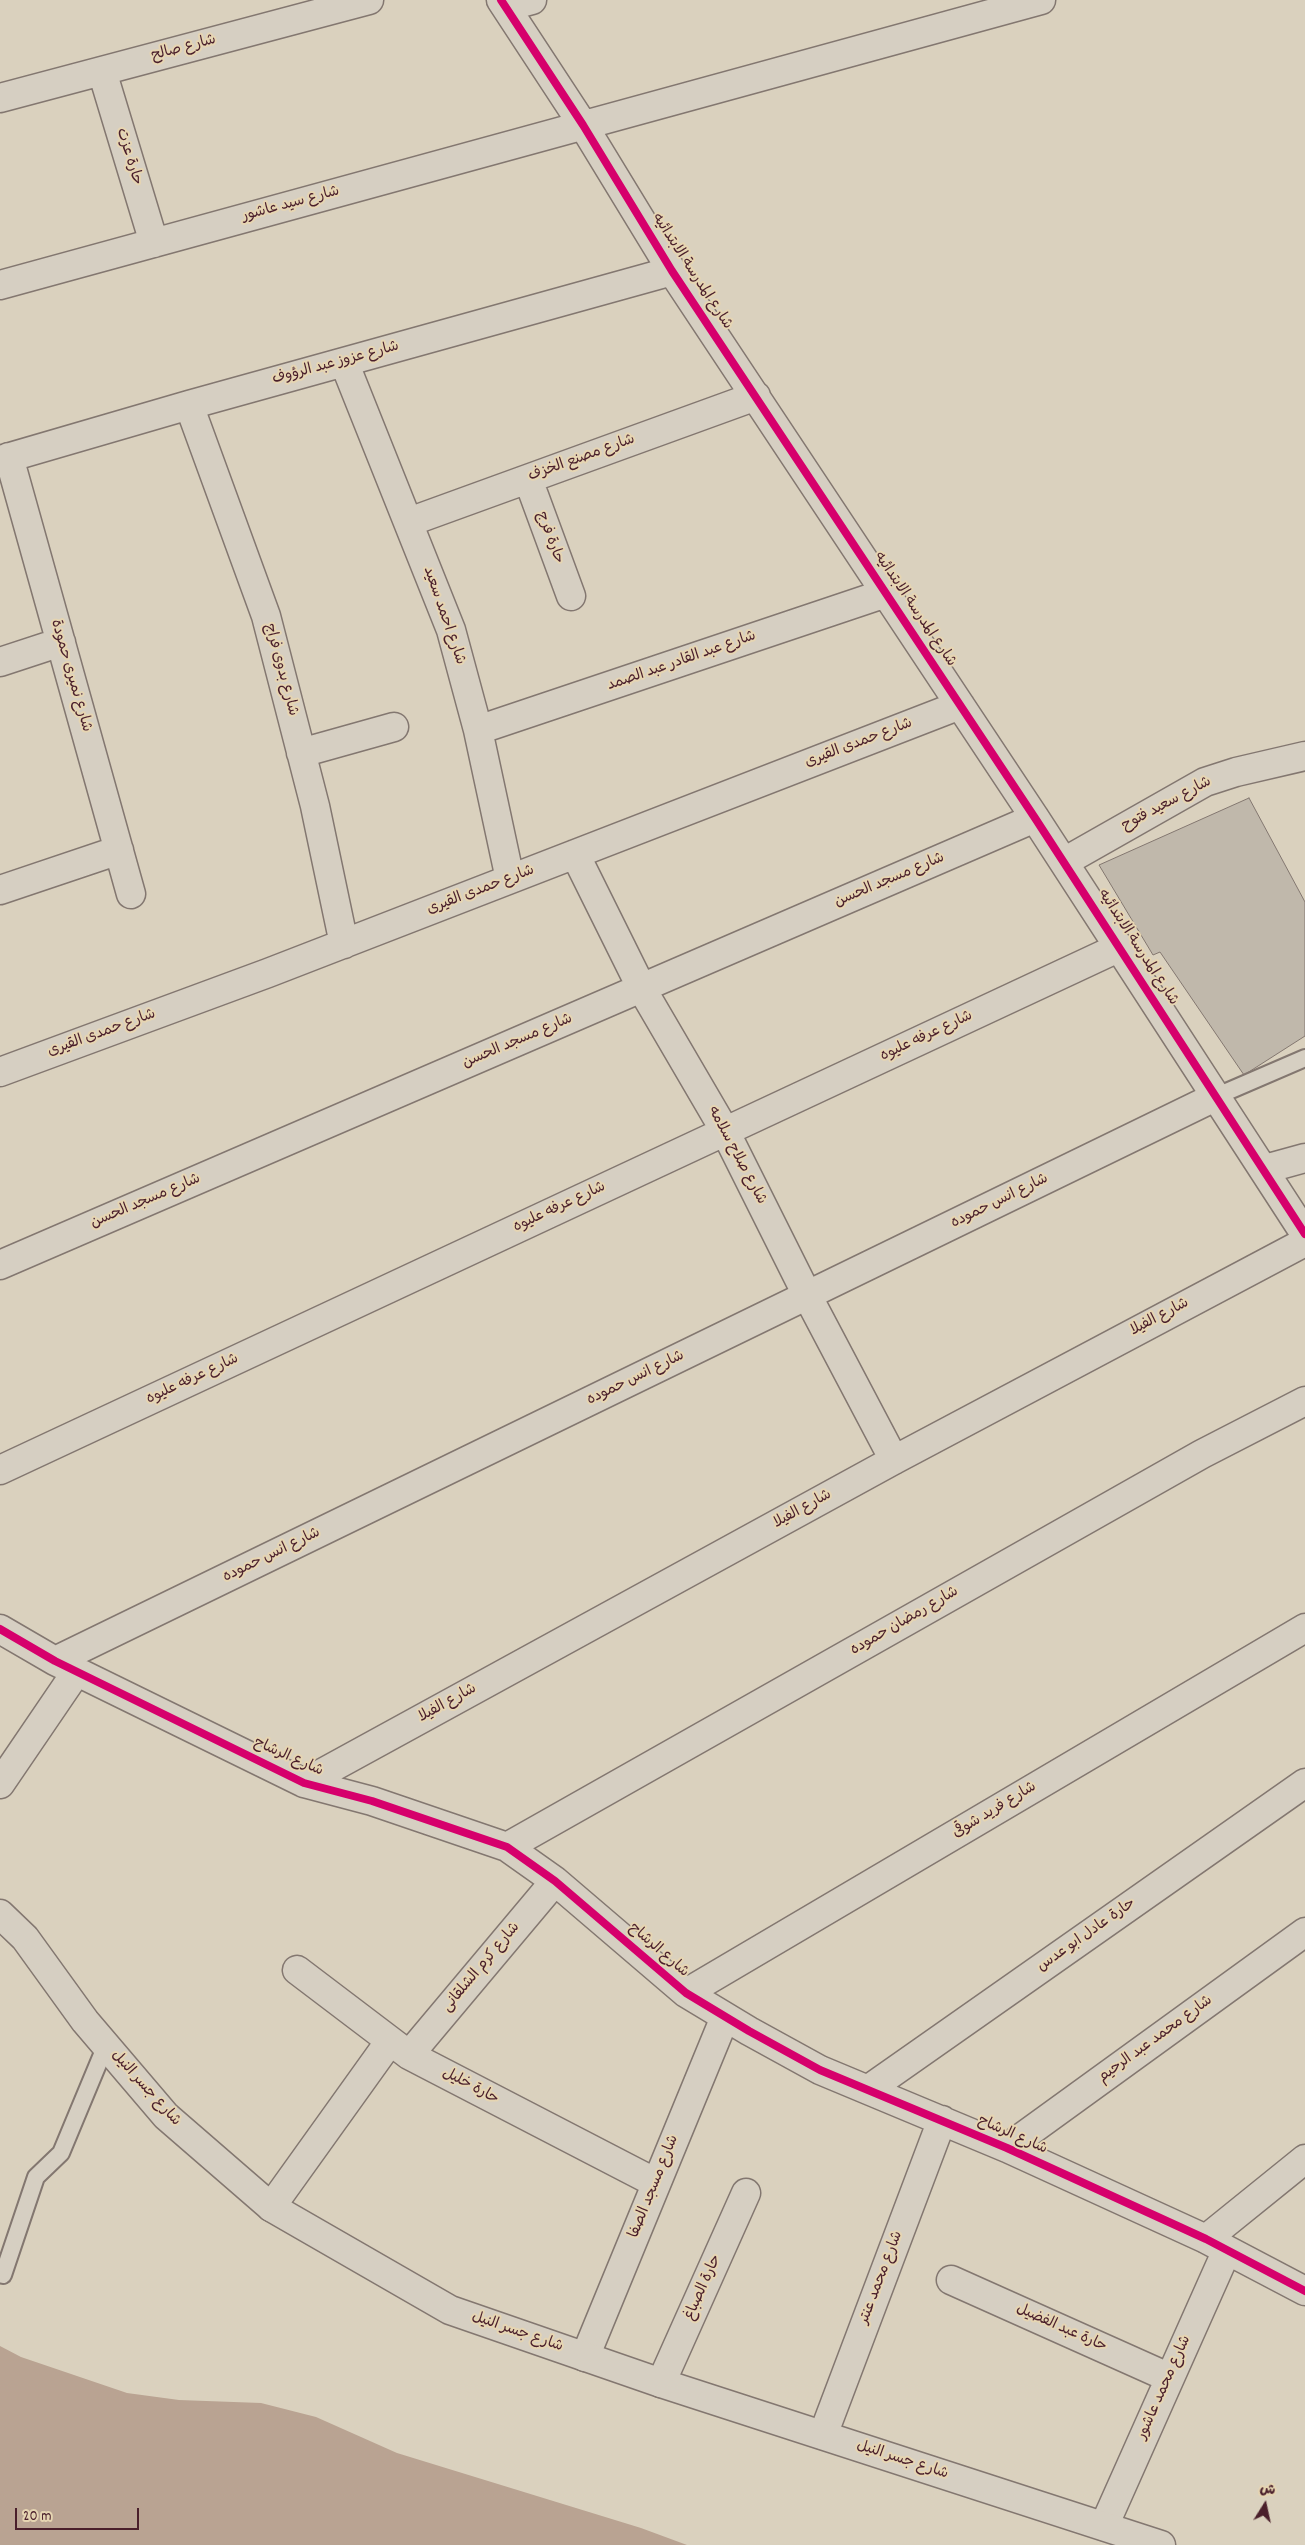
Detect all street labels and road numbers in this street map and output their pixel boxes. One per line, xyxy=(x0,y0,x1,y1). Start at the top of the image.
street label: شارع صالح xyxy=(150,32,218,66)
street label: حارة عزت xyxy=(111,126,145,188)
street label: شارع سيد عاشور xyxy=(240,183,342,227)
street label: شارع المدرسة الابتدائيه xyxy=(647,211,735,333)
street label: شارع عزوز عبد الرؤوف xyxy=(271,338,401,390)
street label: شارع مصنع الخزف xyxy=(526,431,638,487)
street label: حارة فرج xyxy=(531,509,567,567)
street label: شارع المدرسة الابتدائيه xyxy=(869,549,959,671)
street label: شارع احمد سعيد xyxy=(418,565,468,667)
street label: شارع نميرى حمودة xyxy=(45,618,95,734)
street label: شارع بدوى فراج xyxy=(259,622,301,718)
street label: شارع عبد القادر عبد الصمد xyxy=(605,628,759,696)
street label: شارع حمدى القيرى xyxy=(803,715,915,773)
street label: شارع سعيد فتوح xyxy=(1119,774,1215,836)
street label: شارع مسجد الحسن xyxy=(832,850,948,912)
street label: شارع حمدى القيرى xyxy=(425,862,537,920)
street label: شارع المدرسة الابتدائيه xyxy=(1093,887,1181,1009)
street label: شارع حمدى القيرى xyxy=(46,1006,158,1062)
street label: شارع عرفه عليوه xyxy=(878,1008,976,1066)
street label: شارع مسجد الحسن xyxy=(460,1011,576,1073)
street label: شارع صلاح سلامه xyxy=(703,1104,769,1208)
street label: شارع مسجد الحسن xyxy=(88,1171,204,1233)
street label: شارع انس حموده xyxy=(948,1171,1052,1233)
street label: شارع عرفه عليوه xyxy=(511,1179,609,1237)
street label: شارع الفيلا xyxy=(1127,1295,1193,1341)
street label: شارع انس حموده xyxy=(584,1348,688,1410)
street label: شارع عرفه عليوه xyxy=(144,1351,242,1409)
street label: شارع الفيلا xyxy=(771,1487,835,1533)
street label: شارع انس حموده xyxy=(220,1525,324,1587)
street label: شارع رمضان حموده xyxy=(848,1584,962,1660)
street label: شارع الفيلا xyxy=(416,1681,480,1727)
street label: شارع الرشاح xyxy=(250,1735,326,1781)
street label: شارع فريد شوقى xyxy=(950,1779,1040,1843)
street label: حارة عادل ابو عدس xyxy=(1034,1895,1140,1977)
street label: شارع كرم الشلقانى xyxy=(439,1920,525,2016)
street label: شارع الرشاح xyxy=(624,1920,692,1982)
street label: شارع محمد عبد الرحيم xyxy=(1095,1992,1217,2088)
street label: شارع جسر النيل xyxy=(106,2047,184,2131)
street label: حارة خليل xyxy=(439,2065,501,2109)
street label: شارع الرشاح xyxy=(974,2113,1050,2159)
street label: شارع مسجد الصفا xyxy=(626,2133,684,2241)
street label: شارع محمد عنتر xyxy=(856,2229,908,2327)
street label: حارة الصباغ xyxy=(682,2252,726,2324)
street label: حارة عبد الفضيل xyxy=(1013,2301,1109,2357)
street label: شارع جسر النيل xyxy=(469,2309,565,2357)
street label: شارع محمد عاشور xyxy=(1134,2333,1196,2443)
street label: شارع جسر النيل xyxy=(854,2438,950,2484)

